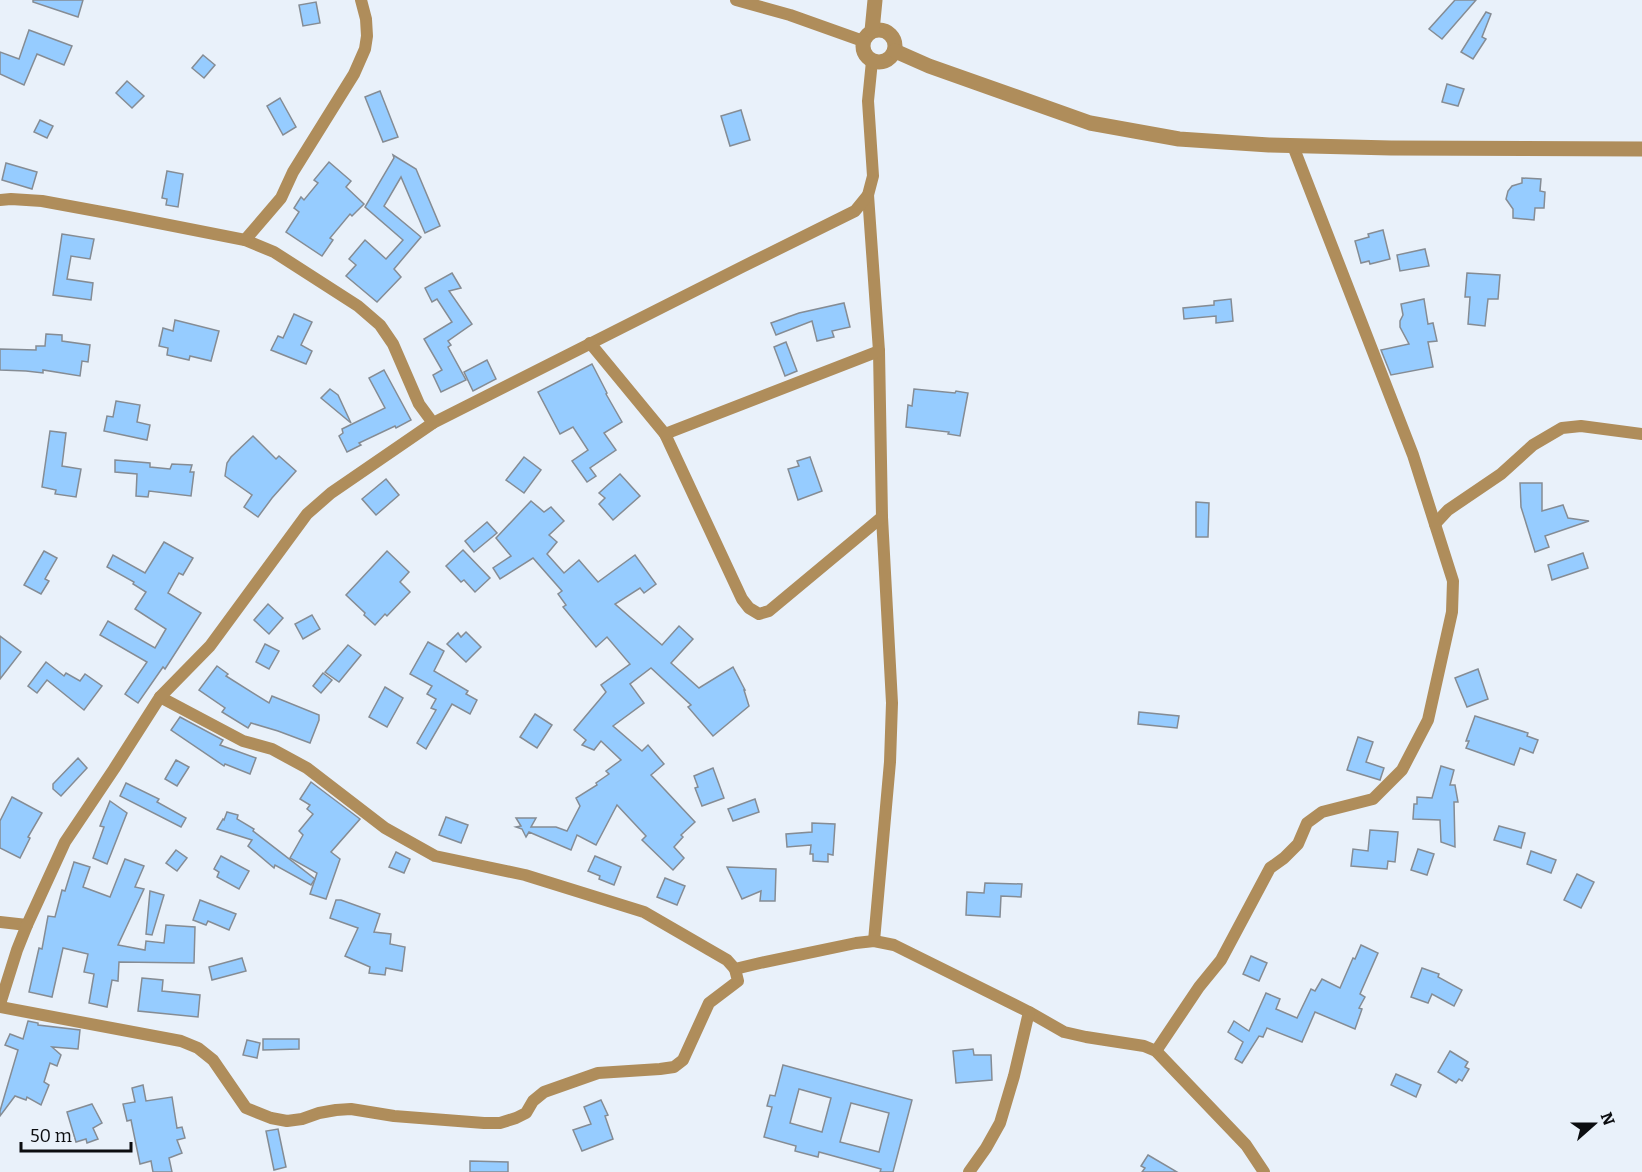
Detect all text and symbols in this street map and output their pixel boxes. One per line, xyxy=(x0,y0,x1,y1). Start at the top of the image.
north arrow xyxy=(1564,1094,1624,1154)
text: N xyxy=(1596,1110,1619,1128)
scale bar xyxy=(21,1115,130,1153)
text: 50 m xyxy=(30,1125,72,1147)

